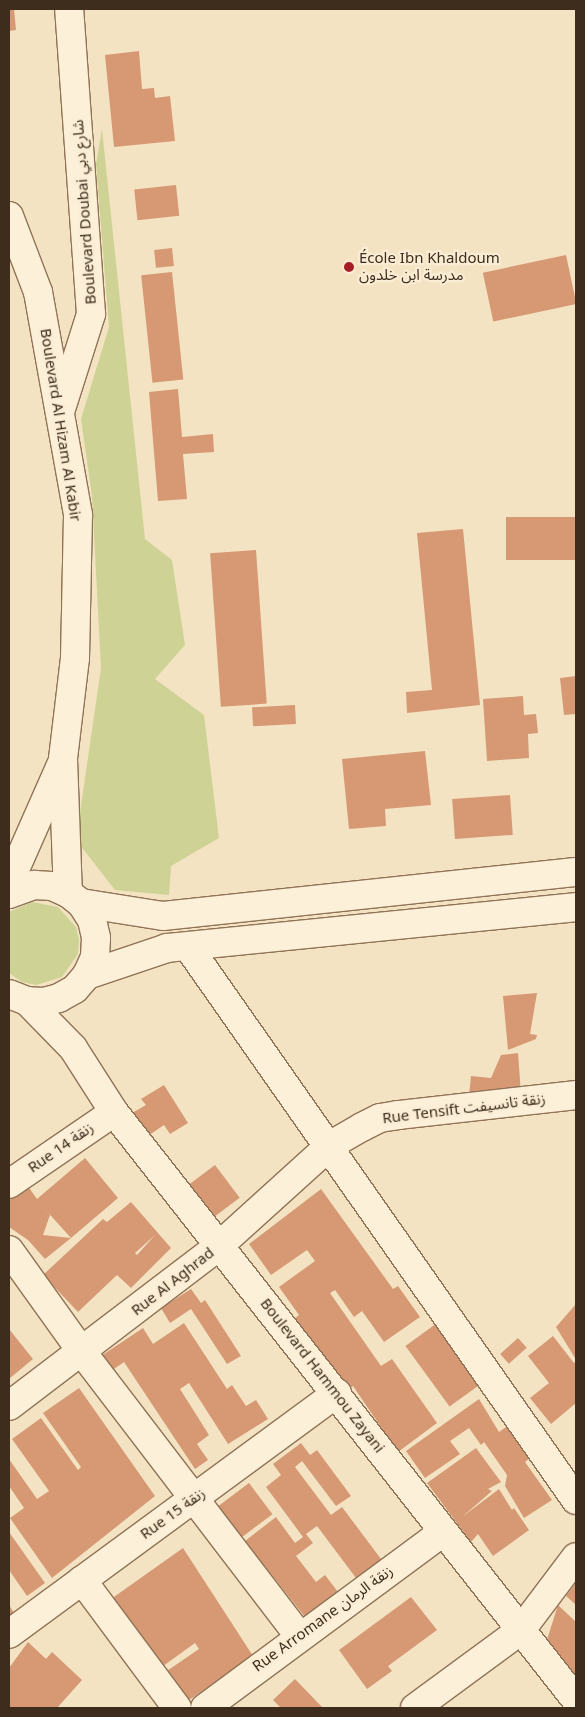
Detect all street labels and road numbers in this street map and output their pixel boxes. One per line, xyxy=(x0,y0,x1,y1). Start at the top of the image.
street label: Boulevard Doubai شارع دبي xyxy=(70,119,100,305)
street label: Boulevard Al Hizam Al Kabir xyxy=(36,327,84,523)
street label: Rue Tensift زنقة تانسيفت xyxy=(381,1090,547,1128)
street label: Rue 14 زنقة xyxy=(25,1119,97,1177)
street label: Rue Al Aghrad xyxy=(128,1244,218,1320)
street label: Boulevard Hammou Zayani xyxy=(256,1295,388,1457)
street label: Rue 15 زنقة xyxy=(137,1484,209,1544)
street label: Rue Arromane زنقة الرمان xyxy=(249,1562,397,1676)

